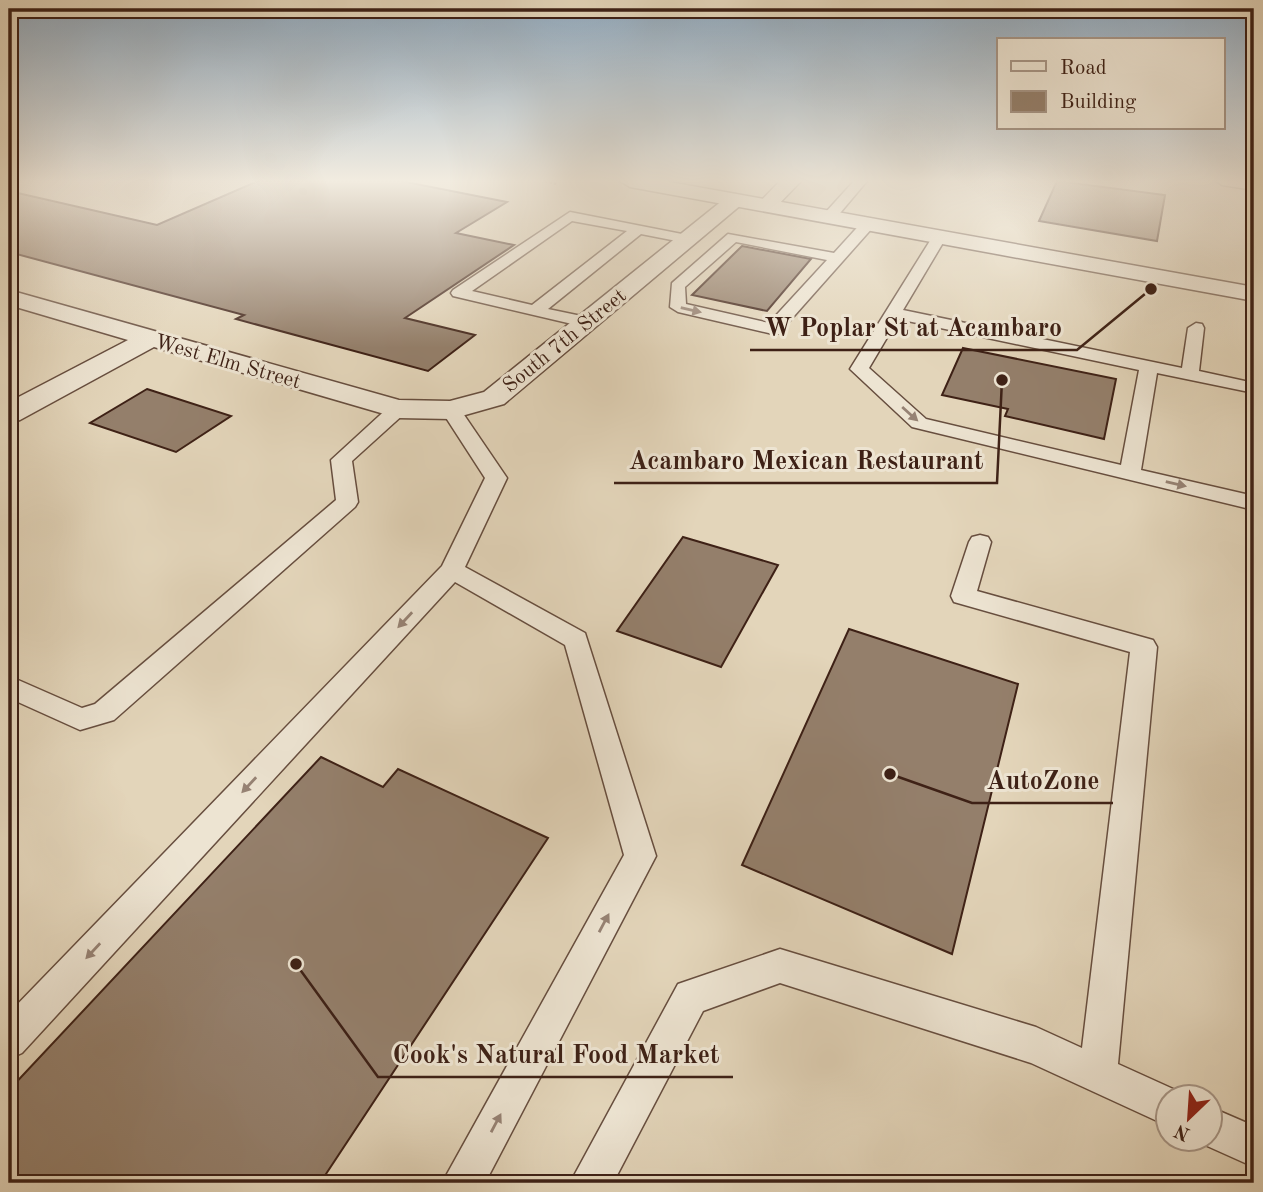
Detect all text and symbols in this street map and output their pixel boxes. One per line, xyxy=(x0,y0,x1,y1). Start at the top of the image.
legend xyxy=(997,38,1224,130)
text: Road xyxy=(1060,58,1107,79)
text: Building xyxy=(1060,92,1137,113)
street label: South 7th Street xyxy=(499,285,631,397)
callout: W Poplar St at Acambaro xyxy=(750,303,1077,350)
one-way arrow xyxy=(680,305,702,316)
text: W Poplar St at Acambaro xyxy=(764,316,1062,342)
street label: West Elm Street xyxy=(152,332,303,393)
one-way arrow xyxy=(901,406,918,422)
callout: Acambaro Mexican Restaurant xyxy=(614,436,997,483)
text: Acambaro Mexican Restaurant xyxy=(628,449,984,475)
one-way arrow xyxy=(1165,479,1187,490)
one-way arrow xyxy=(398,611,414,628)
callout: AutoZone xyxy=(972,756,1113,803)
text: AutoZone xyxy=(986,769,1100,795)
one-way arrow xyxy=(241,776,257,794)
one-way arrow xyxy=(598,913,610,933)
one-way arrow xyxy=(85,942,101,959)
callout: Cook's Natural Food Market xyxy=(378,1030,733,1077)
text: Cook's Natural Food Market xyxy=(393,1043,719,1069)
north arrow xyxy=(1154,1084,1224,1154)
one-way arrow xyxy=(490,1113,502,1133)
text: N xyxy=(1172,1119,1193,1143)

